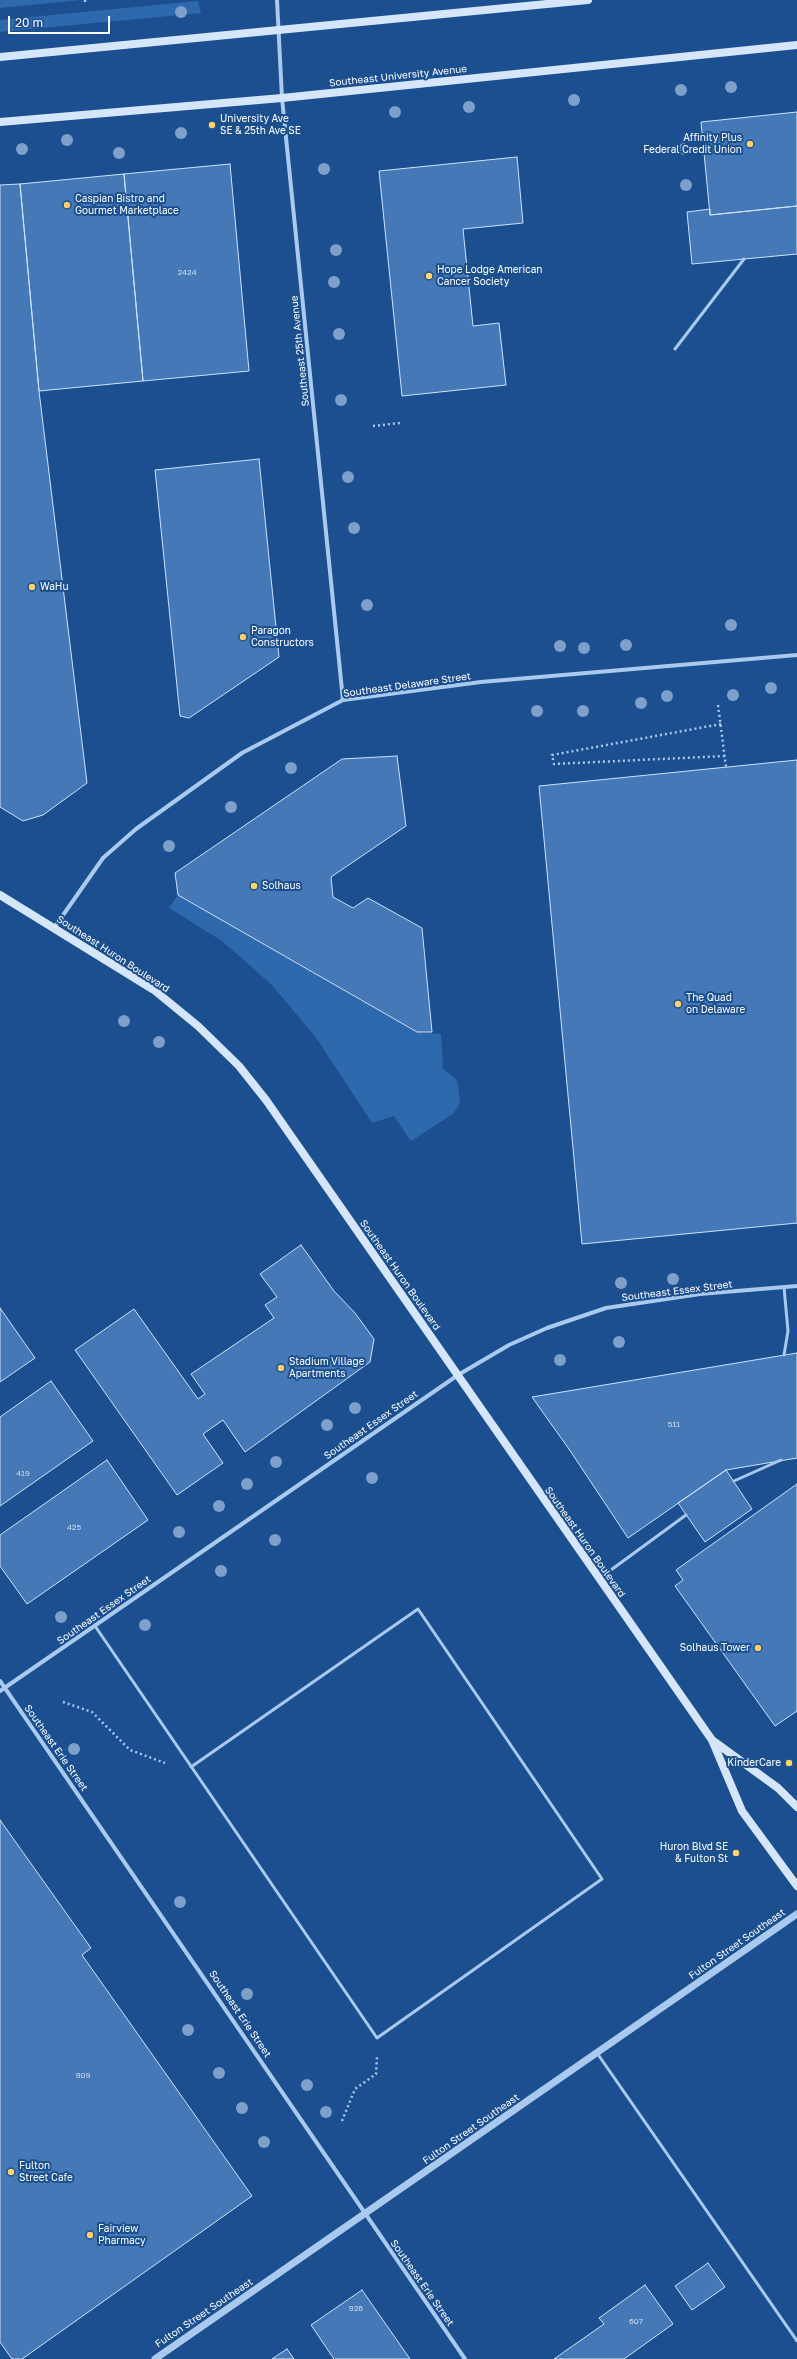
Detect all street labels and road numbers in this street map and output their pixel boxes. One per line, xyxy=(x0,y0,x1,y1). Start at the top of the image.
street label: Southeast University Avenue xyxy=(328,63,468,89)
street label: Southeast 25th Avenue xyxy=(288,295,312,407)
street label: Southeast Delaware Street xyxy=(342,670,472,700)
street label: Southeast Huron Boulevard xyxy=(54,913,172,995)
street label: Southeast Huron Boulevard xyxy=(357,1217,443,1333)
street label: Southeast Essex Street xyxy=(621,1278,733,1304)
street label: Southeast Essex Street xyxy=(322,1388,420,1462)
street label: Southeast Huron Boulevard xyxy=(542,1484,628,1600)
street label: Southeast Essex Street xyxy=(55,1573,153,1647)
street label: Southeast Erie Street xyxy=(22,1703,90,1793)
street label: Fulton Street Southeast xyxy=(686,1906,788,1982)
street label: Southeast Erie Street xyxy=(206,1968,274,2060)
street label: Fulton Street Southeast xyxy=(420,2091,522,2167)
street label: Southeast Erie Street xyxy=(388,2238,456,2328)
street label: Fulton Street Southeast xyxy=(153,2276,255,2350)

